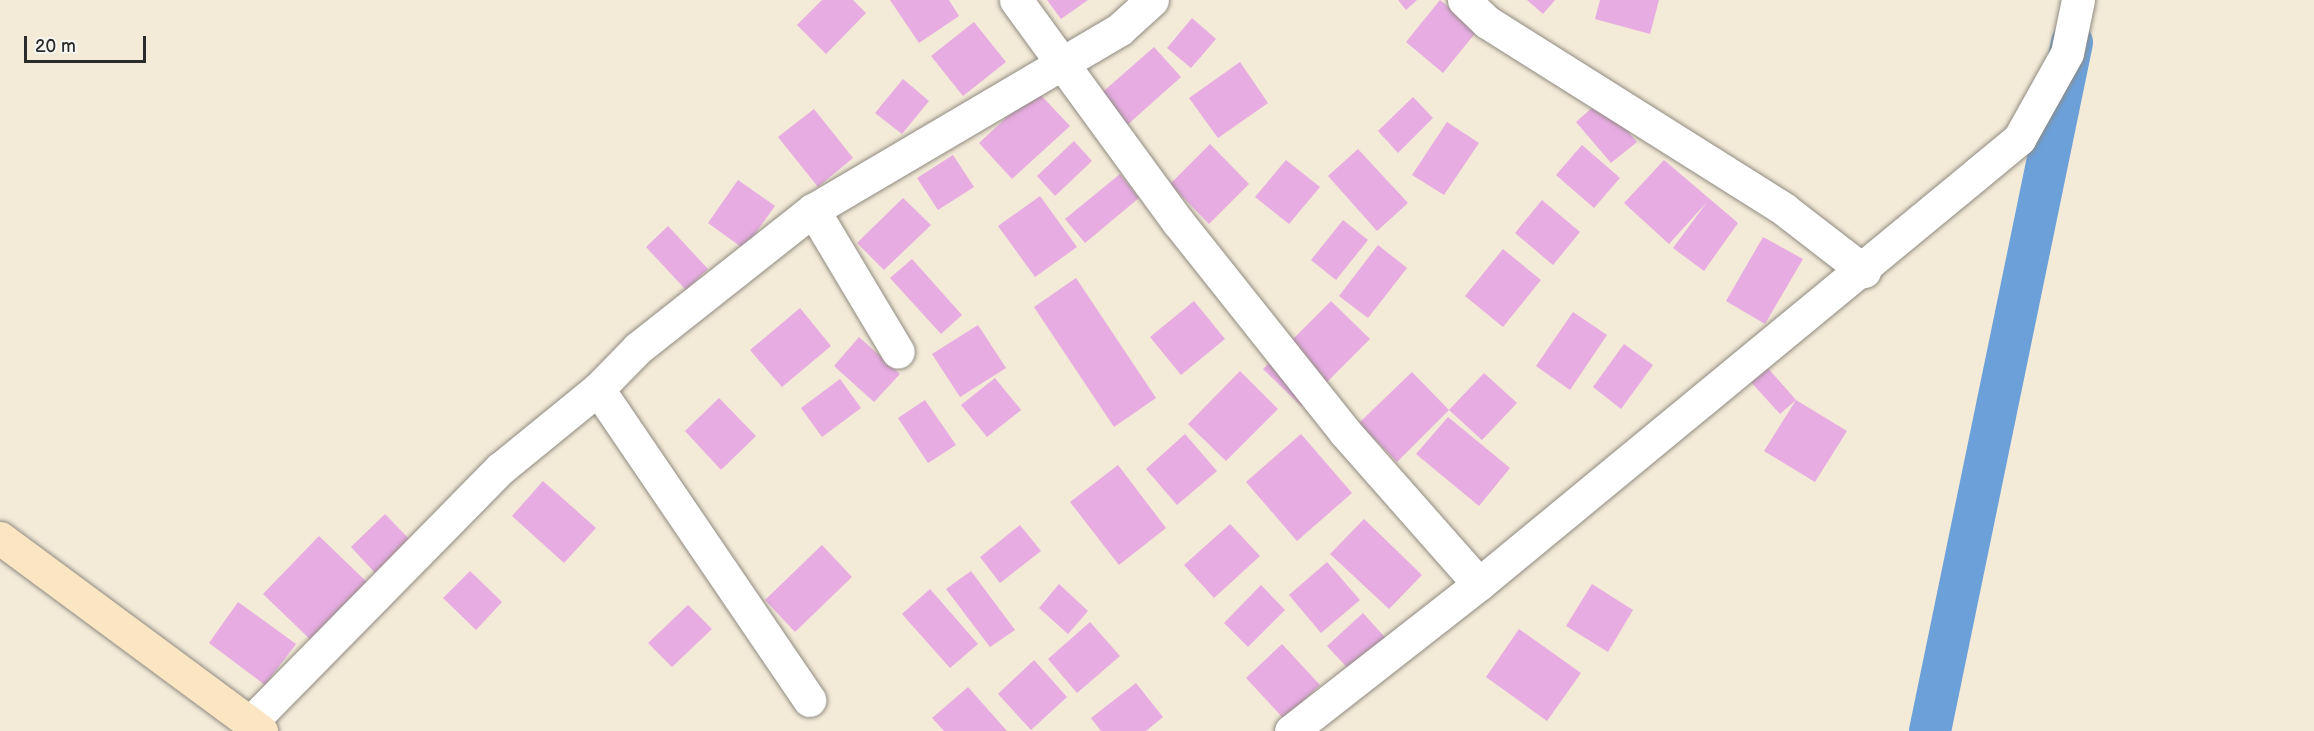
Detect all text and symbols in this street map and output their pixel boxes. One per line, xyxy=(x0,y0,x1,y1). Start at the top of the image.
scale bar xyxy=(27,24,148,62)
text: 20 m xyxy=(35,36,76,57)

